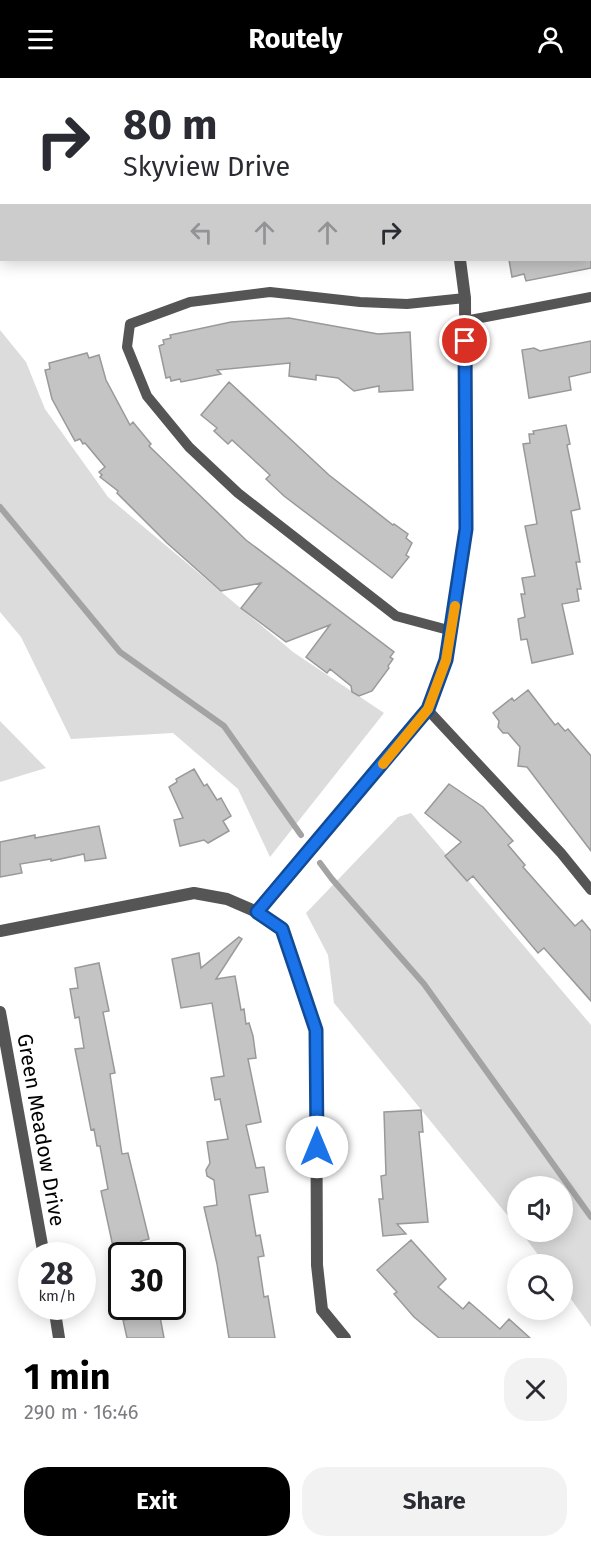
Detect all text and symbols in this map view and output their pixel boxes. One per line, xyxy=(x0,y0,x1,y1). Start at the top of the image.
icon: menu xyxy=(24,23,57,56)
text: Routely xyxy=(248,23,343,55)
icon: person xyxy=(534,23,567,56)
text: 80 m xyxy=(123,100,217,150)
icon: right xyxy=(24,102,102,180)
text: Skyview Drive xyxy=(123,151,290,183)
icon: left xyxy=(185,216,218,249)
icon: ahead xyxy=(248,216,281,249)
icon: ahead xyxy=(311,216,344,249)
icon: right xyxy=(374,216,407,249)
pin xyxy=(439,315,490,366)
icon: arrive xyxy=(448,324,481,357)
street label: Green Meadow Drive xyxy=(11,1032,71,1228)
position arrow xyxy=(285,1115,349,1179)
map controls xyxy=(507,1176,573,1320)
button: sound xyxy=(507,1176,573,1242)
speed limit sign: 30 xyxy=(108,1242,186,1320)
button: search xyxy=(507,1254,573,1320)
text: 28 xyxy=(41,1256,73,1292)
text: km/h xyxy=(38,1287,76,1305)
text: 1 min xyxy=(24,1355,111,1399)
button: close xyxy=(504,1358,567,1421)
text: 290 m · 16:46 xyxy=(24,1400,139,1424)
button: Exit xyxy=(24,1467,290,1536)
button: Share xyxy=(302,1467,567,1536)

